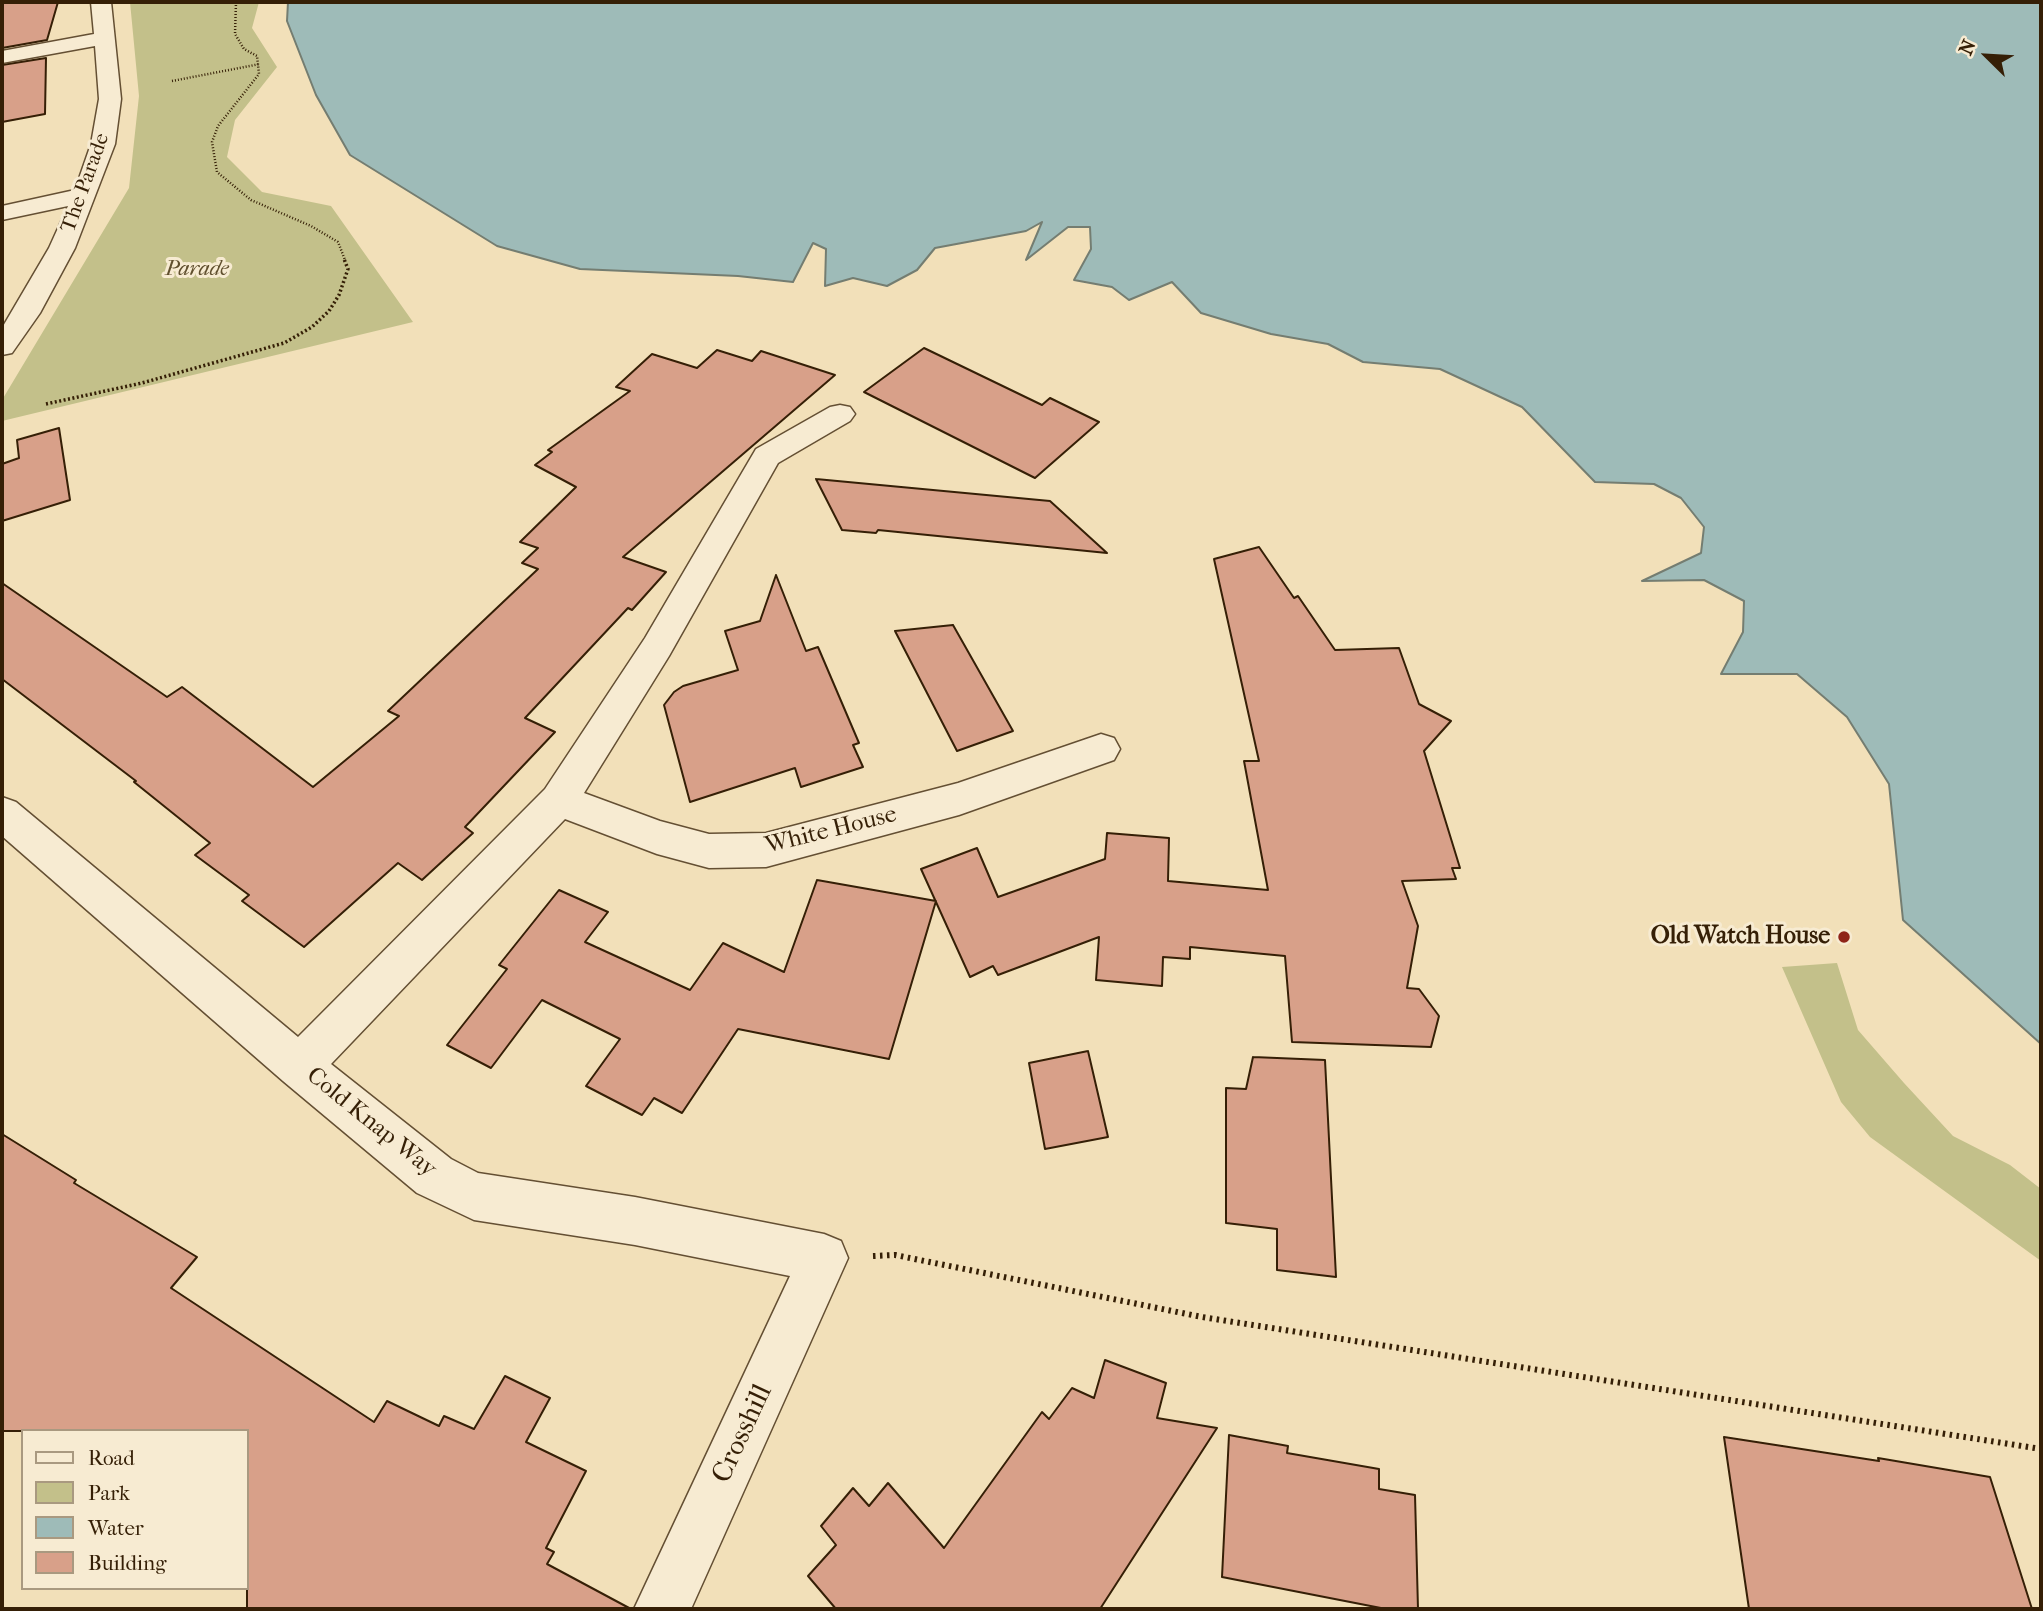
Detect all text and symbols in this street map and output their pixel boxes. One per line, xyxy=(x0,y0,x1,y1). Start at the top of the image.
north arrow xyxy=(1952,21,2022,91)
text: N xyxy=(1955,36,1981,59)
street label: The Parade xyxy=(56,130,116,236)
park label: Parade xyxy=(165,257,229,283)
street label: White House xyxy=(762,801,900,861)
place label: Old Watch House xyxy=(1651,923,1830,951)
marker: Old Watch House xyxy=(1836,929,1852,945)
street label: Cold Knap Way xyxy=(300,1062,442,1184)
street label: Crosshill xyxy=(706,1379,780,1489)
legend xyxy=(21,1429,248,1590)
text: Road xyxy=(88,1446,135,1470)
text: Park xyxy=(88,1481,130,1505)
text: Water xyxy=(88,1516,144,1540)
text: Building xyxy=(88,1551,166,1575)

